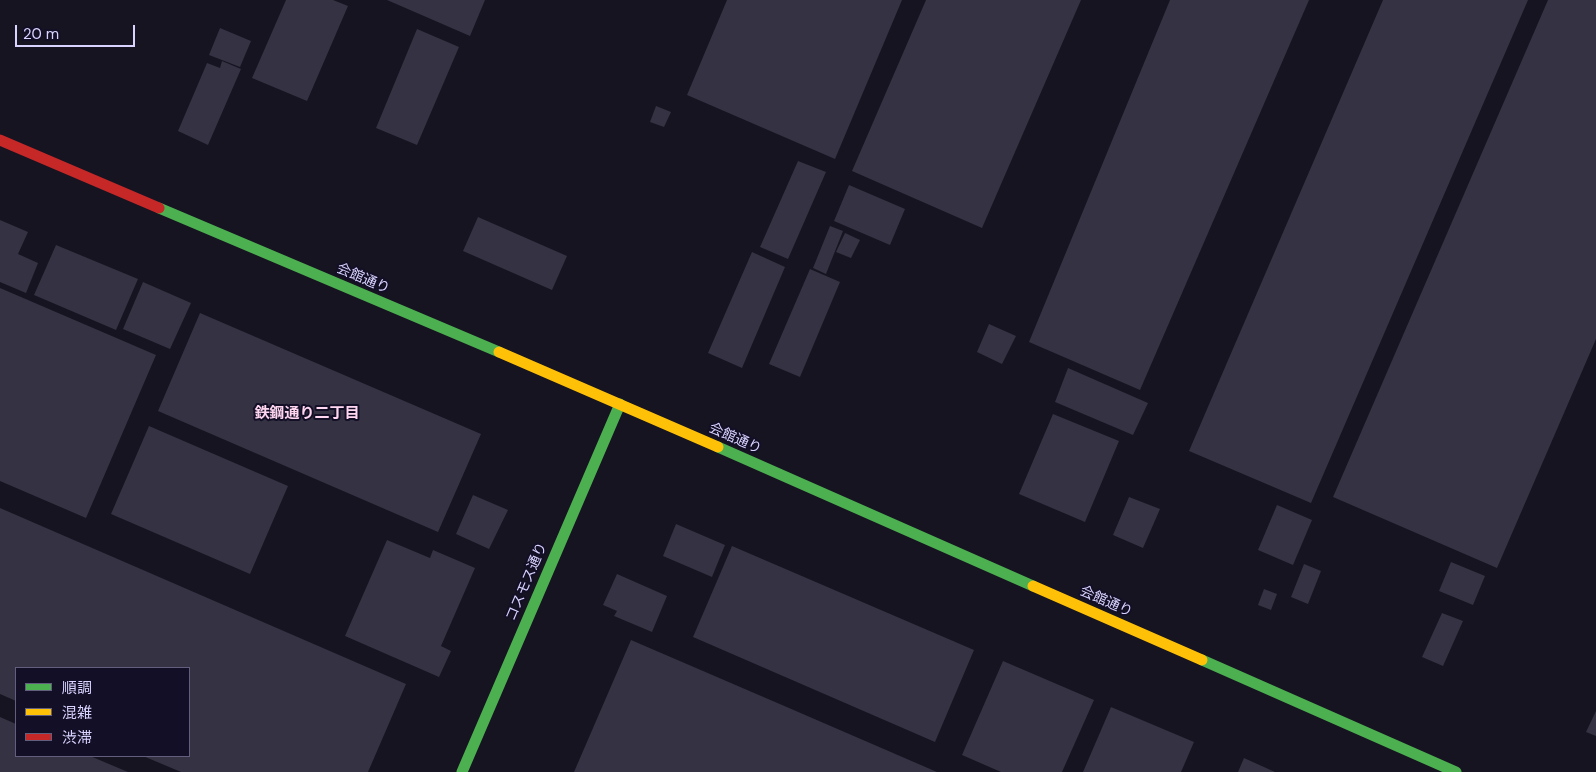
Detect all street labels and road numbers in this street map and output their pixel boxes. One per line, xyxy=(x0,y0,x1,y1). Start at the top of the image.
street label: 会館通り xyxy=(334,260,392,298)
street label: 会館通り xyxy=(706,420,764,458)
street label: コスモス通り xyxy=(503,540,551,624)
street label: 会館通り xyxy=(1077,583,1135,621)

